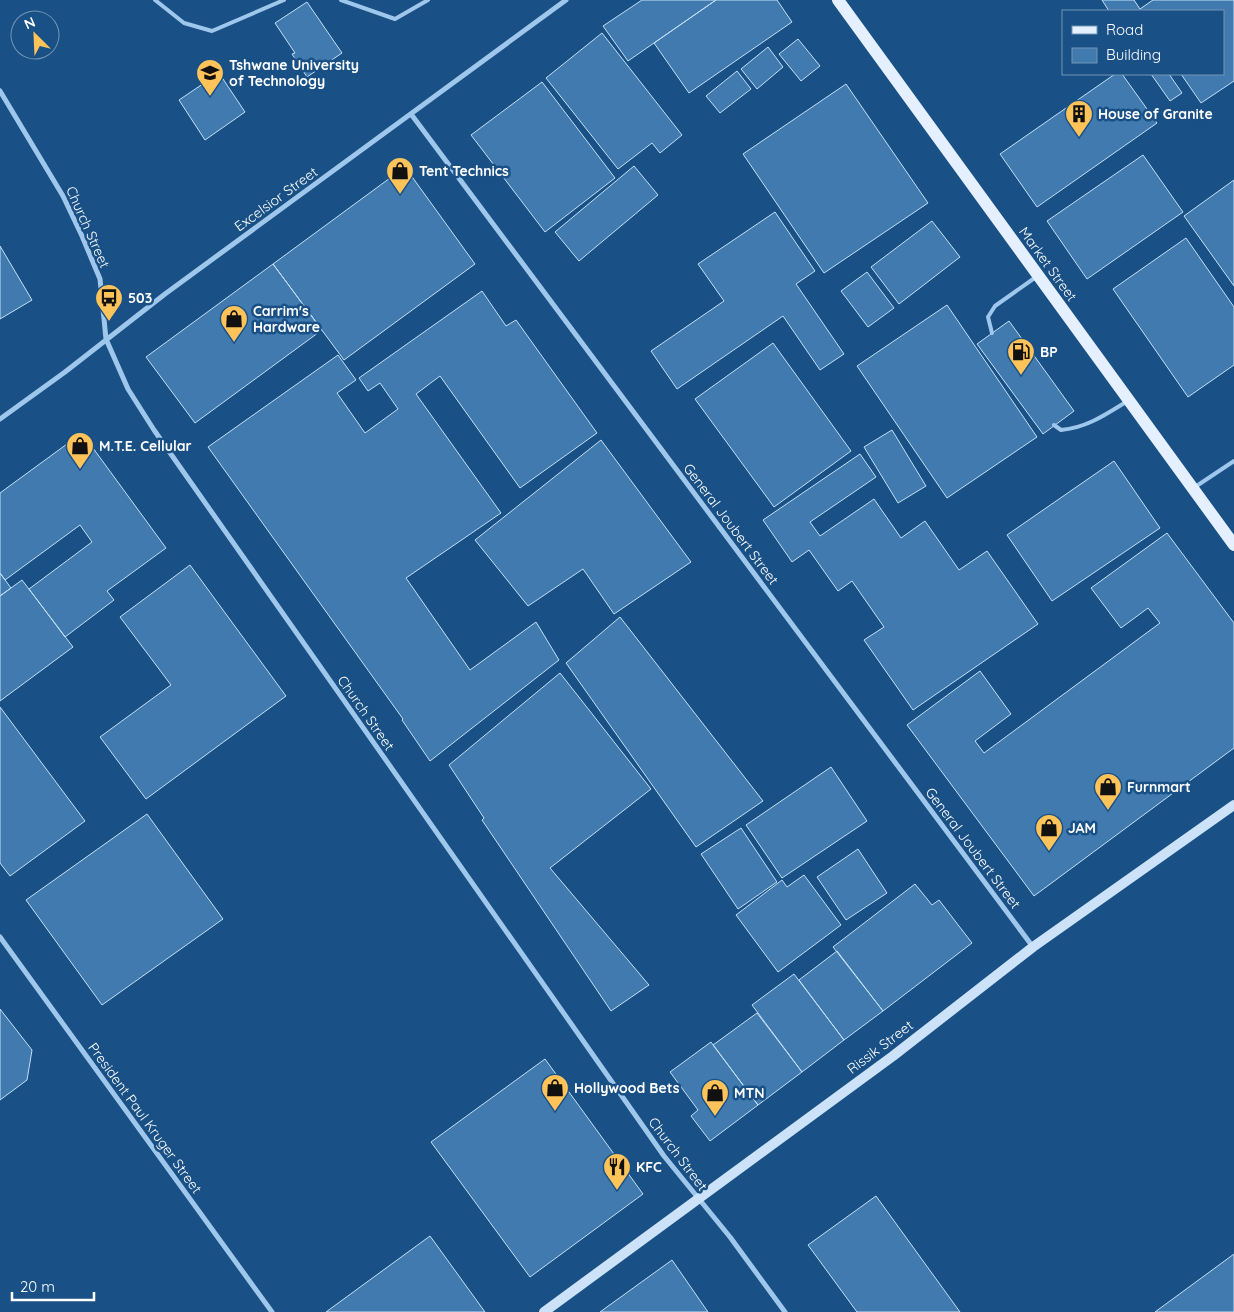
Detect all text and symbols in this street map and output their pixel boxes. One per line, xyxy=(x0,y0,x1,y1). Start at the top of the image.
north arrow xyxy=(10,10,60,60)
legend xyxy=(1062,10,1224,75)
text: N xyxy=(21,13,38,33)
text: Road xyxy=(1106,20,1143,39)
text: Building xyxy=(1106,45,1161,64)
place label: Tshwane University of Technology xyxy=(229,56,359,90)
school or university icon: Tshwane University of Technology xyxy=(195,58,225,97)
building icon: House of Granite xyxy=(1064,99,1094,138)
place label: House of Granite xyxy=(1098,105,1213,123)
shop icon: Tent Technics xyxy=(385,156,415,195)
place label: Tent Technics xyxy=(419,162,509,180)
street label: Excelsior Street xyxy=(231,163,321,235)
street label: Church Street xyxy=(62,183,114,271)
street label: Market Street xyxy=(1015,223,1081,305)
bus stop icon: 503 xyxy=(94,283,124,322)
place label: 503 xyxy=(128,289,152,307)
place label: Carrim's Hardware xyxy=(253,302,320,336)
shop icon: Carrim's Hardware xyxy=(219,304,249,343)
fuel station icon: BP xyxy=(1006,337,1036,376)
place label: BP xyxy=(1040,343,1058,361)
shop icon: M.T.E. Cellular xyxy=(65,431,95,470)
place label: M.T.E. Cellular xyxy=(99,437,192,455)
street label: General Joubert Street xyxy=(679,460,783,588)
street label: Church Street xyxy=(334,672,399,754)
shop icon: Furnmart xyxy=(1093,772,1123,811)
place label: Furnmart xyxy=(1127,778,1191,796)
street label: General Joubert Street xyxy=(921,784,1025,912)
shop icon: JAM xyxy=(1034,813,1064,852)
place label: JAM xyxy=(1068,819,1096,837)
street label: Rissik Street xyxy=(843,1016,917,1078)
street label: President Paul Kruger Street xyxy=(84,1039,206,1197)
shop icon: Hollywood Bets xyxy=(540,1073,570,1112)
shop icon: MTN xyxy=(700,1078,730,1117)
place label: Hollywood Bets xyxy=(574,1079,680,1097)
place label: MTN xyxy=(734,1084,765,1102)
street label: Church Street xyxy=(645,1114,712,1195)
restaurant icon: KFC xyxy=(602,1152,632,1191)
place label: KFC xyxy=(636,1158,662,1176)
scale bar xyxy=(12,1270,95,1302)
text: 20 m xyxy=(20,1277,55,1296)

